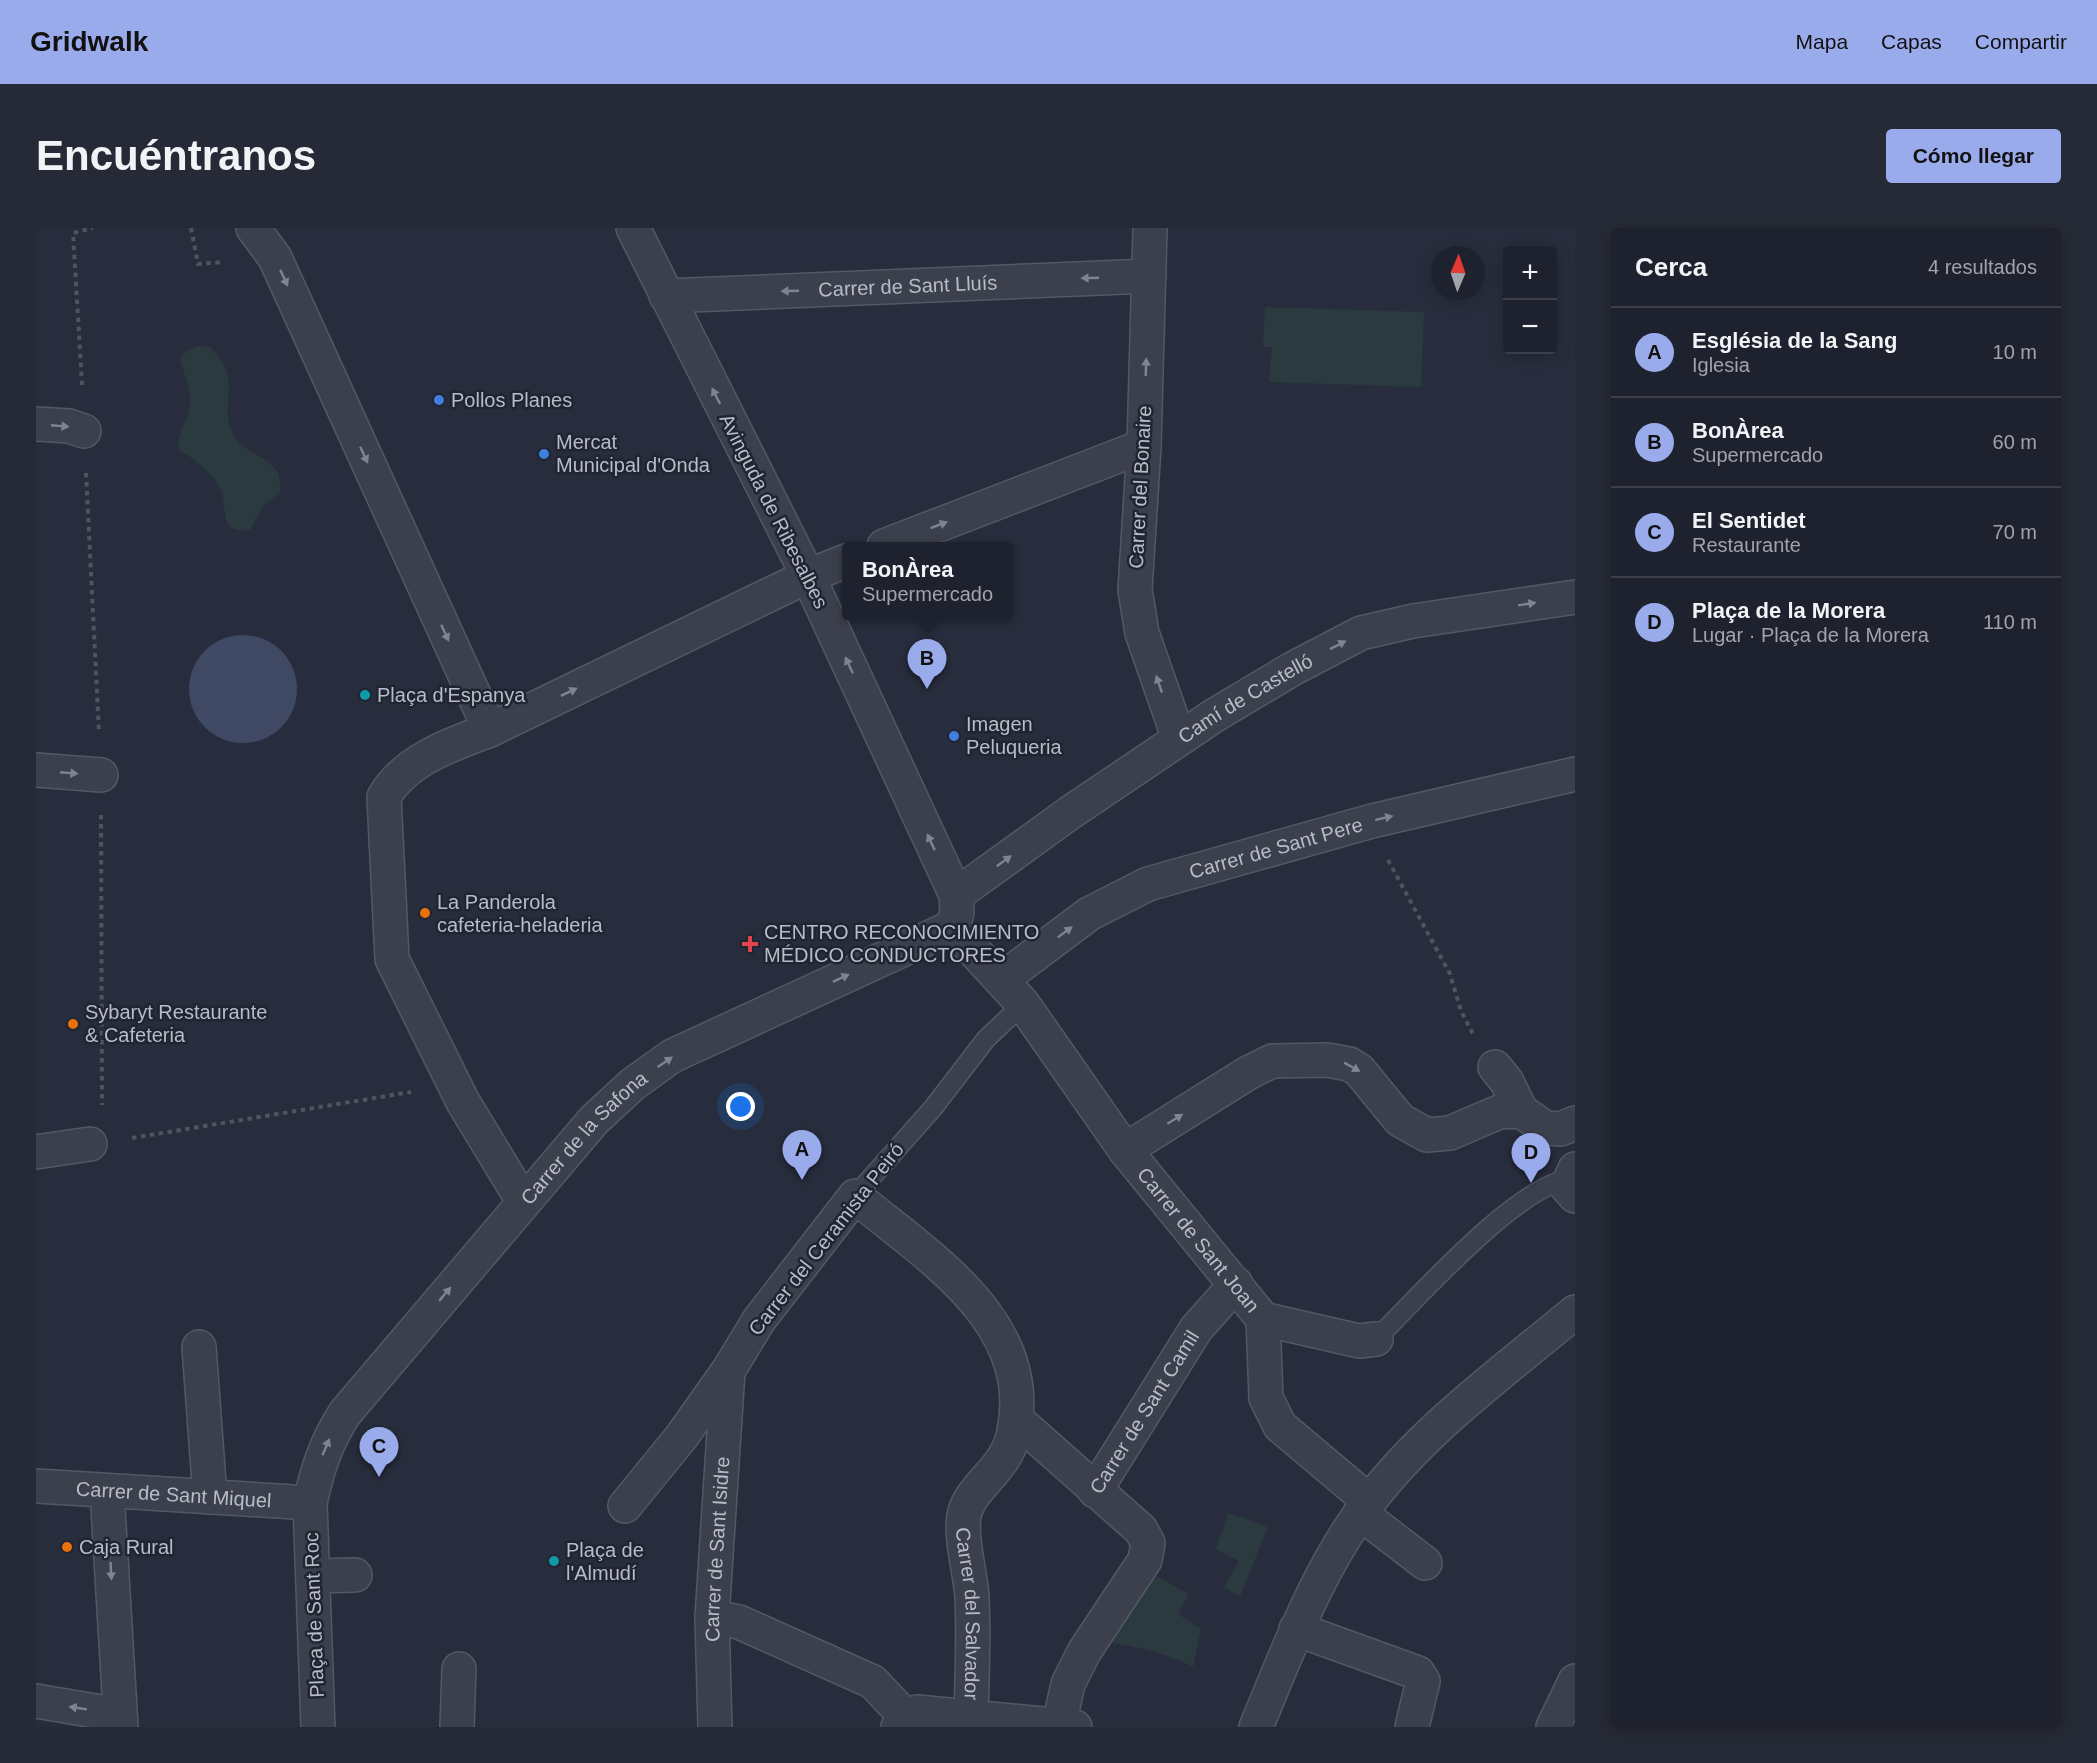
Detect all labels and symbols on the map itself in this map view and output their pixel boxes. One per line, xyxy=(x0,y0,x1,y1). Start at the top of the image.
north arrow xyxy=(1431,246,1485,300)
one-way arrow xyxy=(279,269,288,286)
street label: Carrer de Sant Lluís xyxy=(818,271,998,301)
one-way arrow xyxy=(1081,274,1100,283)
one-way arrow xyxy=(781,286,800,295)
one-way arrow xyxy=(1141,357,1151,376)
one-way arrow xyxy=(712,388,721,405)
place label: Pollos Planes xyxy=(451,389,572,411)
marker: Pollos Planes xyxy=(432,393,446,407)
street label: Carrer del Bonaire xyxy=(1125,405,1155,569)
street label: Avinguda de Ribesalbes xyxy=(715,410,833,612)
one-way arrow xyxy=(51,421,70,431)
place label: Mercat Municipal d'Onda xyxy=(556,431,711,476)
one-way arrow xyxy=(360,447,369,464)
marker: Mercat Municipal d'Onda xyxy=(537,447,551,461)
one-way arrow xyxy=(930,520,948,530)
one-way arrow xyxy=(1518,600,1537,609)
one-way arrow xyxy=(441,624,450,641)
pin: B xyxy=(908,640,946,689)
one-way arrow xyxy=(1329,640,1346,650)
street label: Camí de Castelló xyxy=(1174,649,1316,748)
one-way arrow xyxy=(844,656,854,674)
one-way arrow xyxy=(1154,674,1164,692)
place label: Plaça d'Espanya xyxy=(377,684,526,706)
one-way arrow xyxy=(560,687,578,697)
marker: Plaça d'Espanya xyxy=(358,688,372,702)
place label: Imagen Peluqueria xyxy=(966,713,1063,758)
marker: Imagen Peluqueria xyxy=(947,729,961,743)
one-way arrow xyxy=(59,768,78,777)
street label: Carrer de Sant Pere xyxy=(1187,813,1365,883)
one-way arrow xyxy=(1375,813,1394,823)
one-way arrow xyxy=(926,833,936,851)
one-way arrow xyxy=(995,855,1011,867)
place label: La Panderola cafeteria-heladeria xyxy=(437,891,604,936)
marker: La Panderola cafeteria-heladeria xyxy=(418,906,432,920)
place label: CENTRO RECONOCIMIENTO MÉDICO CONDUCTORES xyxy=(764,921,1039,966)
one-way arrow xyxy=(1057,927,1072,939)
marker: CENTRO RECONOCIMIENTO MÉDICO CONDUCTORES xyxy=(741,935,759,953)
one-way arrow xyxy=(833,974,850,983)
place label: Sybaryt Restaurante & Cafeteria xyxy=(85,1001,267,1046)
marker: Sybaryt Restaurante & Cafeteria xyxy=(66,1017,80,1031)
one-way arrow xyxy=(657,1056,674,1067)
one-way arrow xyxy=(1344,1062,1361,1072)
street label: Carrer de la Safona xyxy=(516,1066,652,1209)
your location xyxy=(726,1092,755,1121)
one-way arrow xyxy=(1167,1114,1183,1125)
pin: A xyxy=(782,1130,822,1180)
pin: D xyxy=(1512,1134,1550,1183)
street label: Carrer del Ceramista Peiró xyxy=(744,1139,908,1339)
street label: Carrer de Sant Joan xyxy=(1133,1163,1264,1317)
one-way arrow xyxy=(439,1286,452,1302)
street label: Carrer de Sant Camil xyxy=(1085,1327,1203,1498)
pin: C xyxy=(360,1428,398,1477)
one-way arrow xyxy=(322,1438,331,1456)
street label: Carrer de Sant Isidre xyxy=(701,1456,733,1642)
street label: Carrer de Sant Miquel xyxy=(75,1478,272,1512)
street label: Carrer del Salvador xyxy=(952,1527,984,1701)
street label: Plaça de Sant Roc xyxy=(300,1532,328,1698)
place label: Caja Rural xyxy=(79,1536,173,1558)
place label: Plaça de l'Almudí xyxy=(566,1539,644,1584)
marker: Caja Rural xyxy=(60,1540,74,1554)
marker: Plaça de l'Almudí xyxy=(547,1554,561,1568)
one-way arrow xyxy=(107,1561,116,1580)
one-way arrow xyxy=(68,1703,87,1712)

